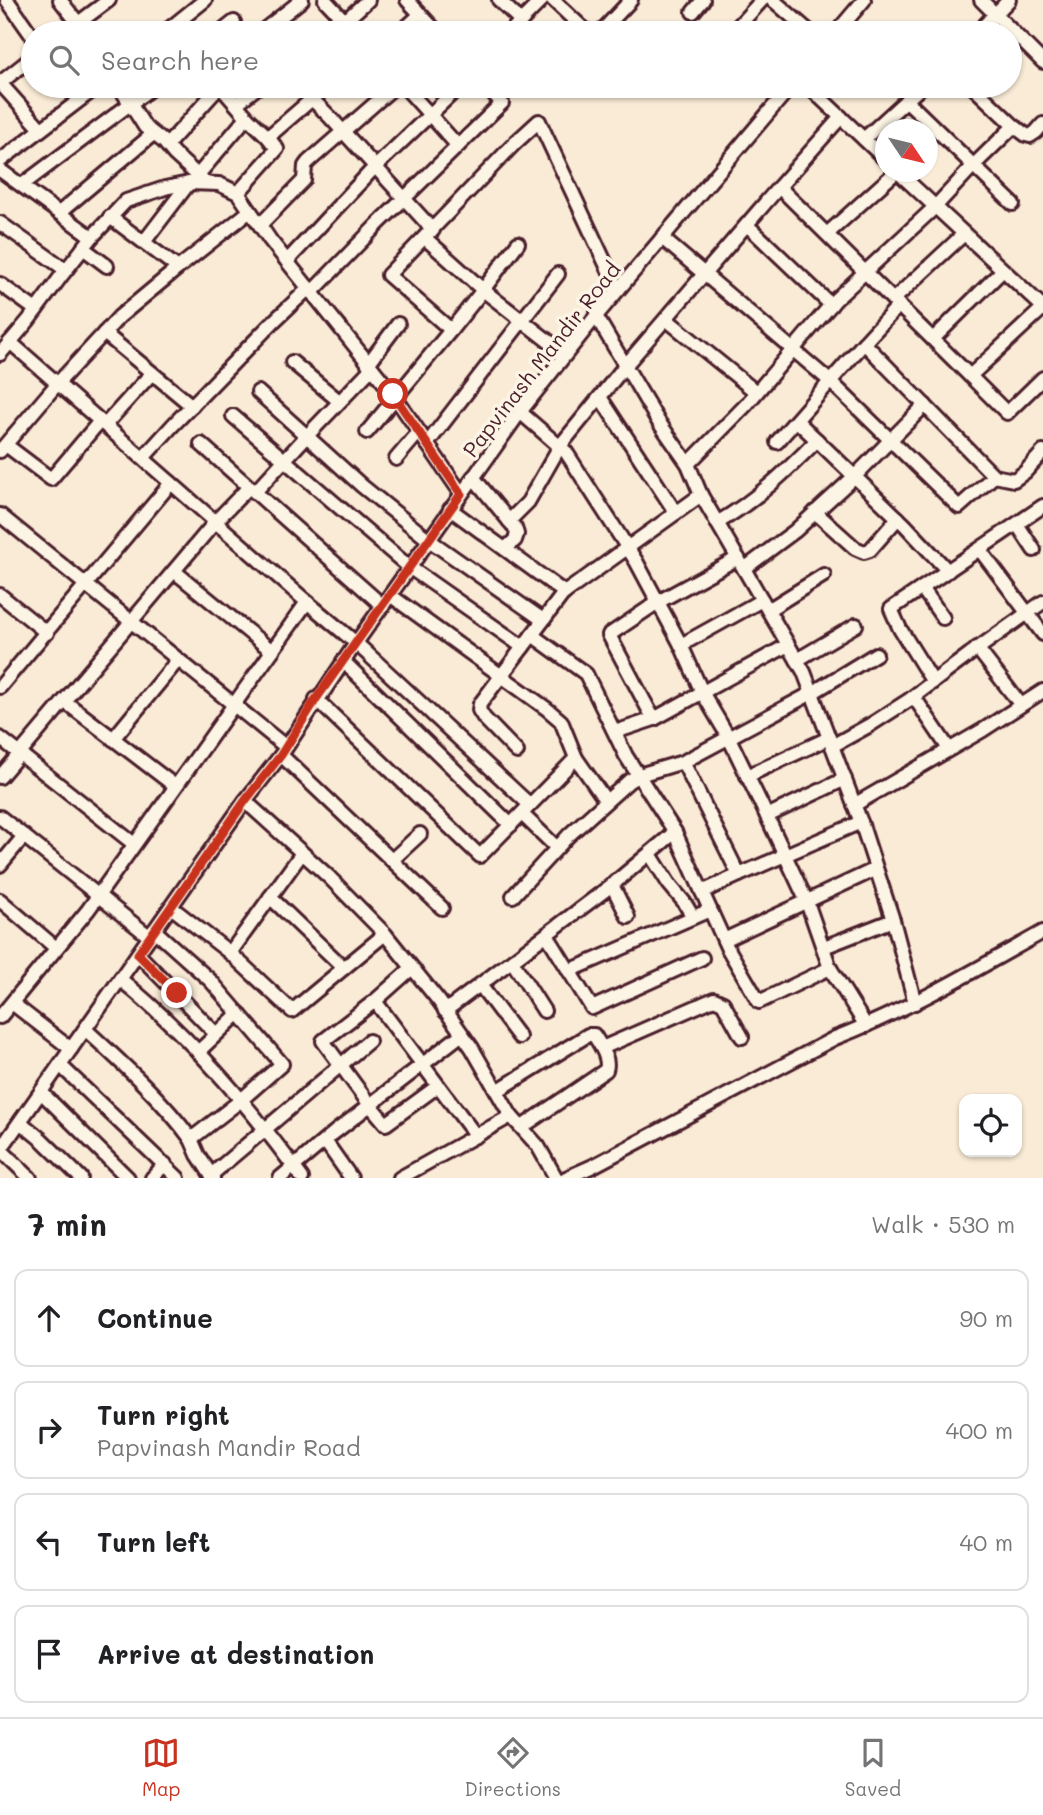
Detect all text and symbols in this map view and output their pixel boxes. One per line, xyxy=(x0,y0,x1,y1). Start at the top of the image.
search box xyxy=(21,21,1022,98)
icon: search xyxy=(45,41,83,79)
text: Search here xyxy=(101,43,259,77)
north arrow xyxy=(875,119,938,182)
street label: Papvinash Mandir Road xyxy=(456,256,626,462)
route start xyxy=(377,378,408,409)
route end xyxy=(161,977,192,1008)
map controls xyxy=(959,1094,1022,1157)
button: locate xyxy=(959,1094,1022,1157)
text: 7 min xyxy=(28,1204,107,1244)
text: Walk · 530 m xyxy=(871,1209,1015,1239)
icon: ahead xyxy=(30,1299,68,1337)
text: Continue xyxy=(97,1301,213,1335)
text: 90 m xyxy=(960,1303,1013,1333)
text: Turn right xyxy=(97,1398,230,1432)
icon: right xyxy=(30,1411,68,1449)
text: 400 m xyxy=(945,1415,1013,1445)
text: Papvinash Mandir Road xyxy=(97,1432,361,1462)
icon: left xyxy=(30,1523,68,1561)
text: Turn left xyxy=(97,1525,210,1559)
text: 40 m xyxy=(960,1527,1013,1557)
icon: arrive xyxy=(30,1635,68,1673)
text: Arrive at destination xyxy=(97,1637,374,1671)
tab: Map xyxy=(142,1734,181,1801)
tab: Directions xyxy=(464,1734,561,1801)
tab: Saved xyxy=(845,1734,901,1801)

